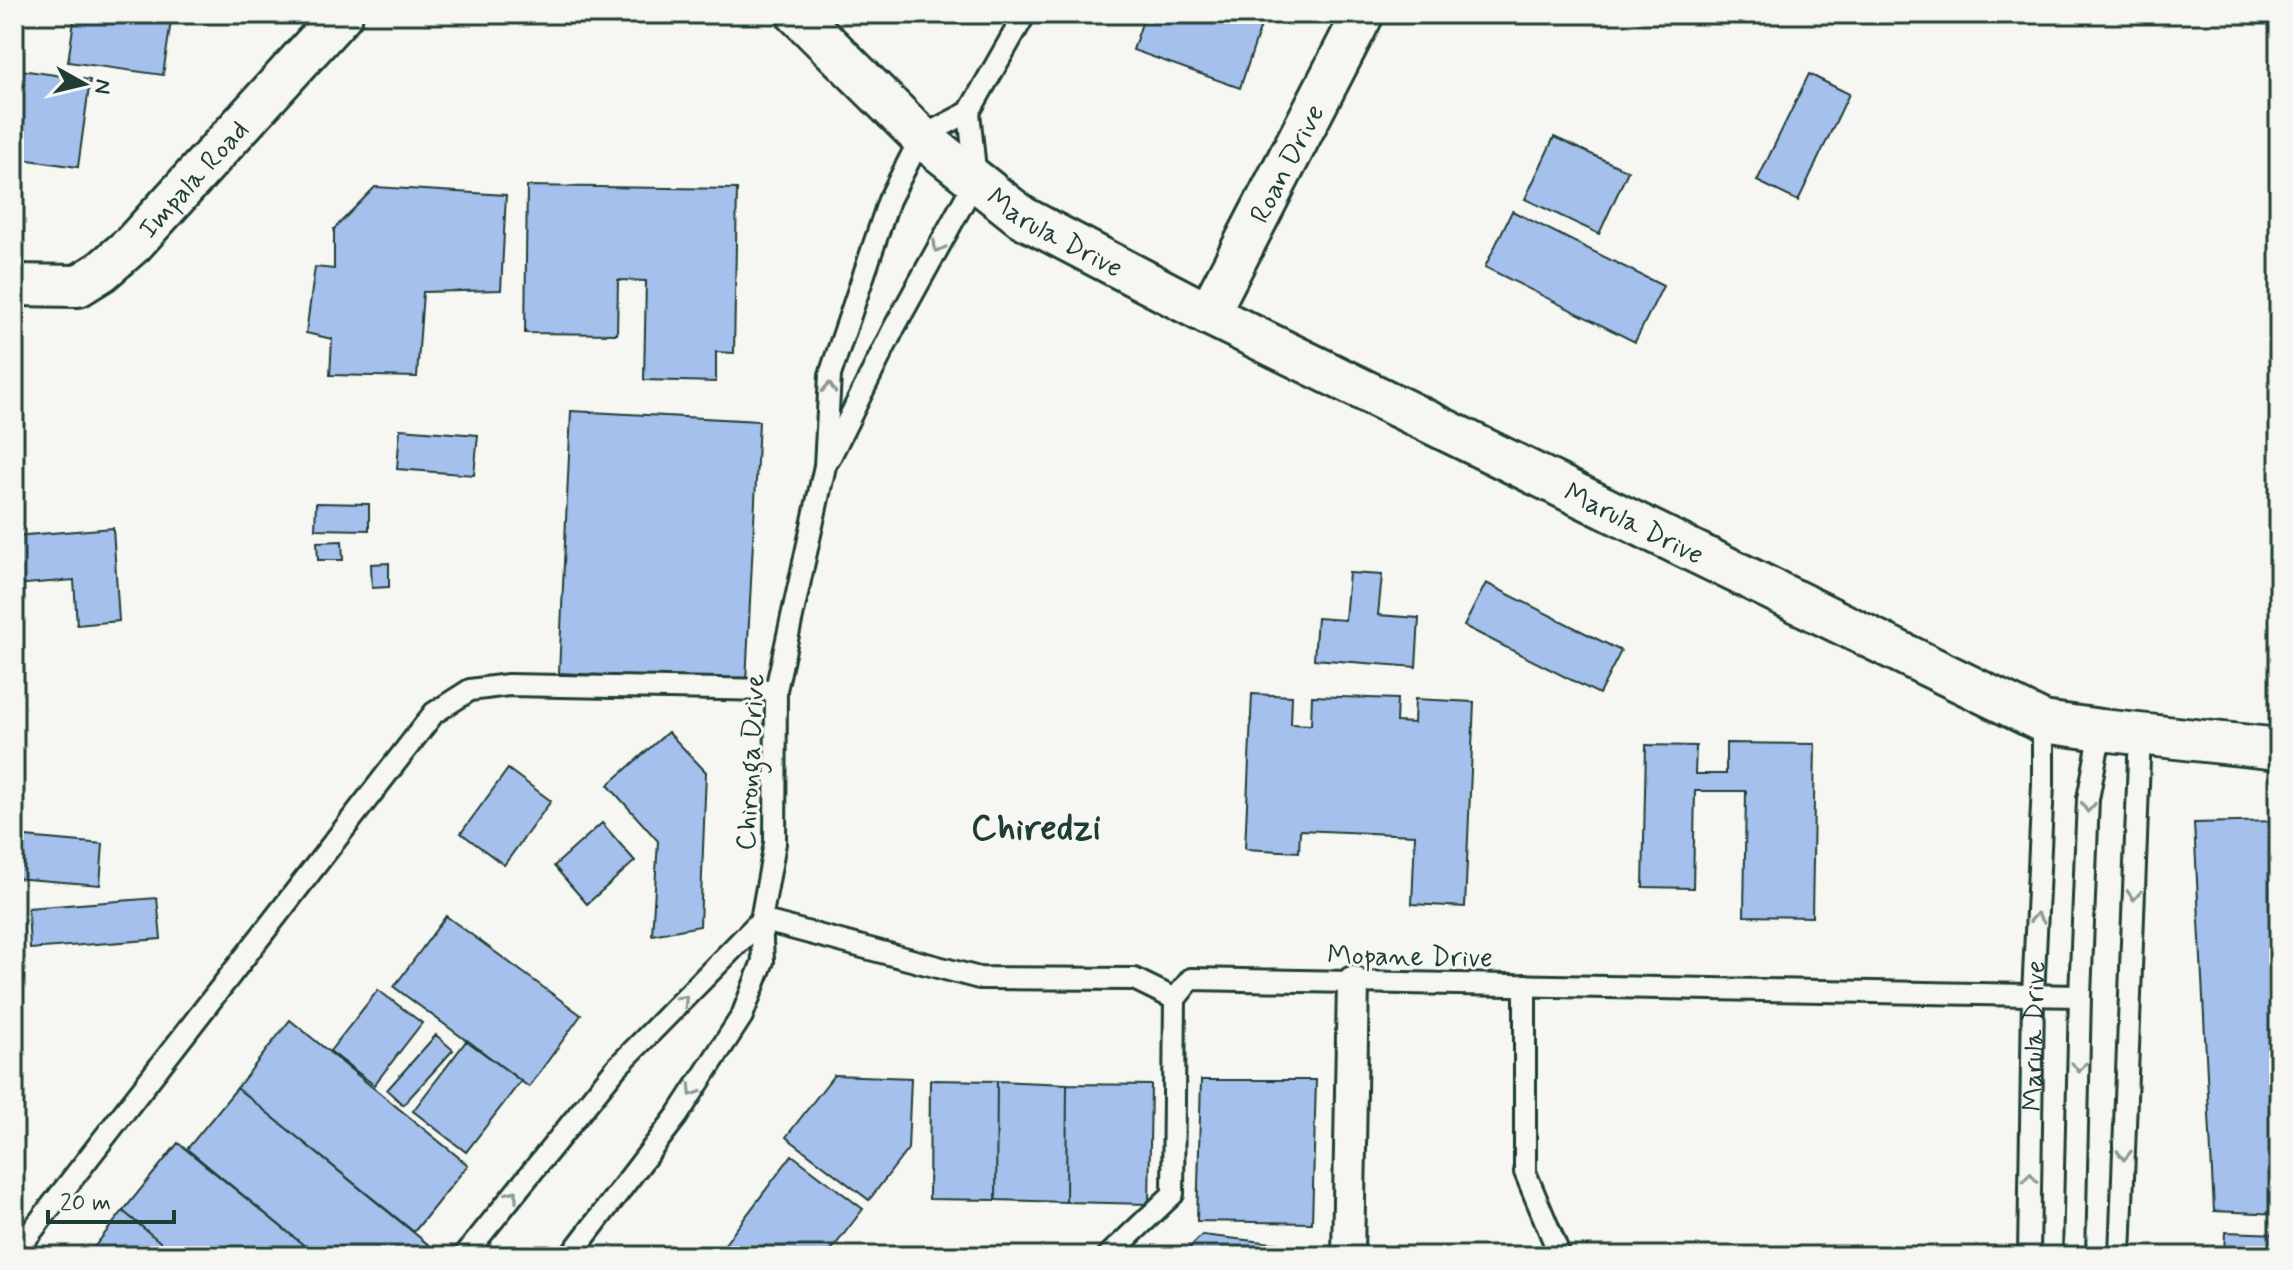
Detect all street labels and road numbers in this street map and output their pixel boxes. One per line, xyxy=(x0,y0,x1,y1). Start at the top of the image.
street label: Roan Drive xyxy=(1242,98,1334,230)
street label: Impala Road xyxy=(131,113,258,247)
street label: Marula Drive xyxy=(978,180,1129,287)
street label: Marula Drive xyxy=(1557,475,1710,575)
street label: Chironga Drive xyxy=(728,673,778,852)
street label: Mopane Drive xyxy=(1327,938,1493,977)
street label: Marula Drive xyxy=(2015,960,2056,1112)

